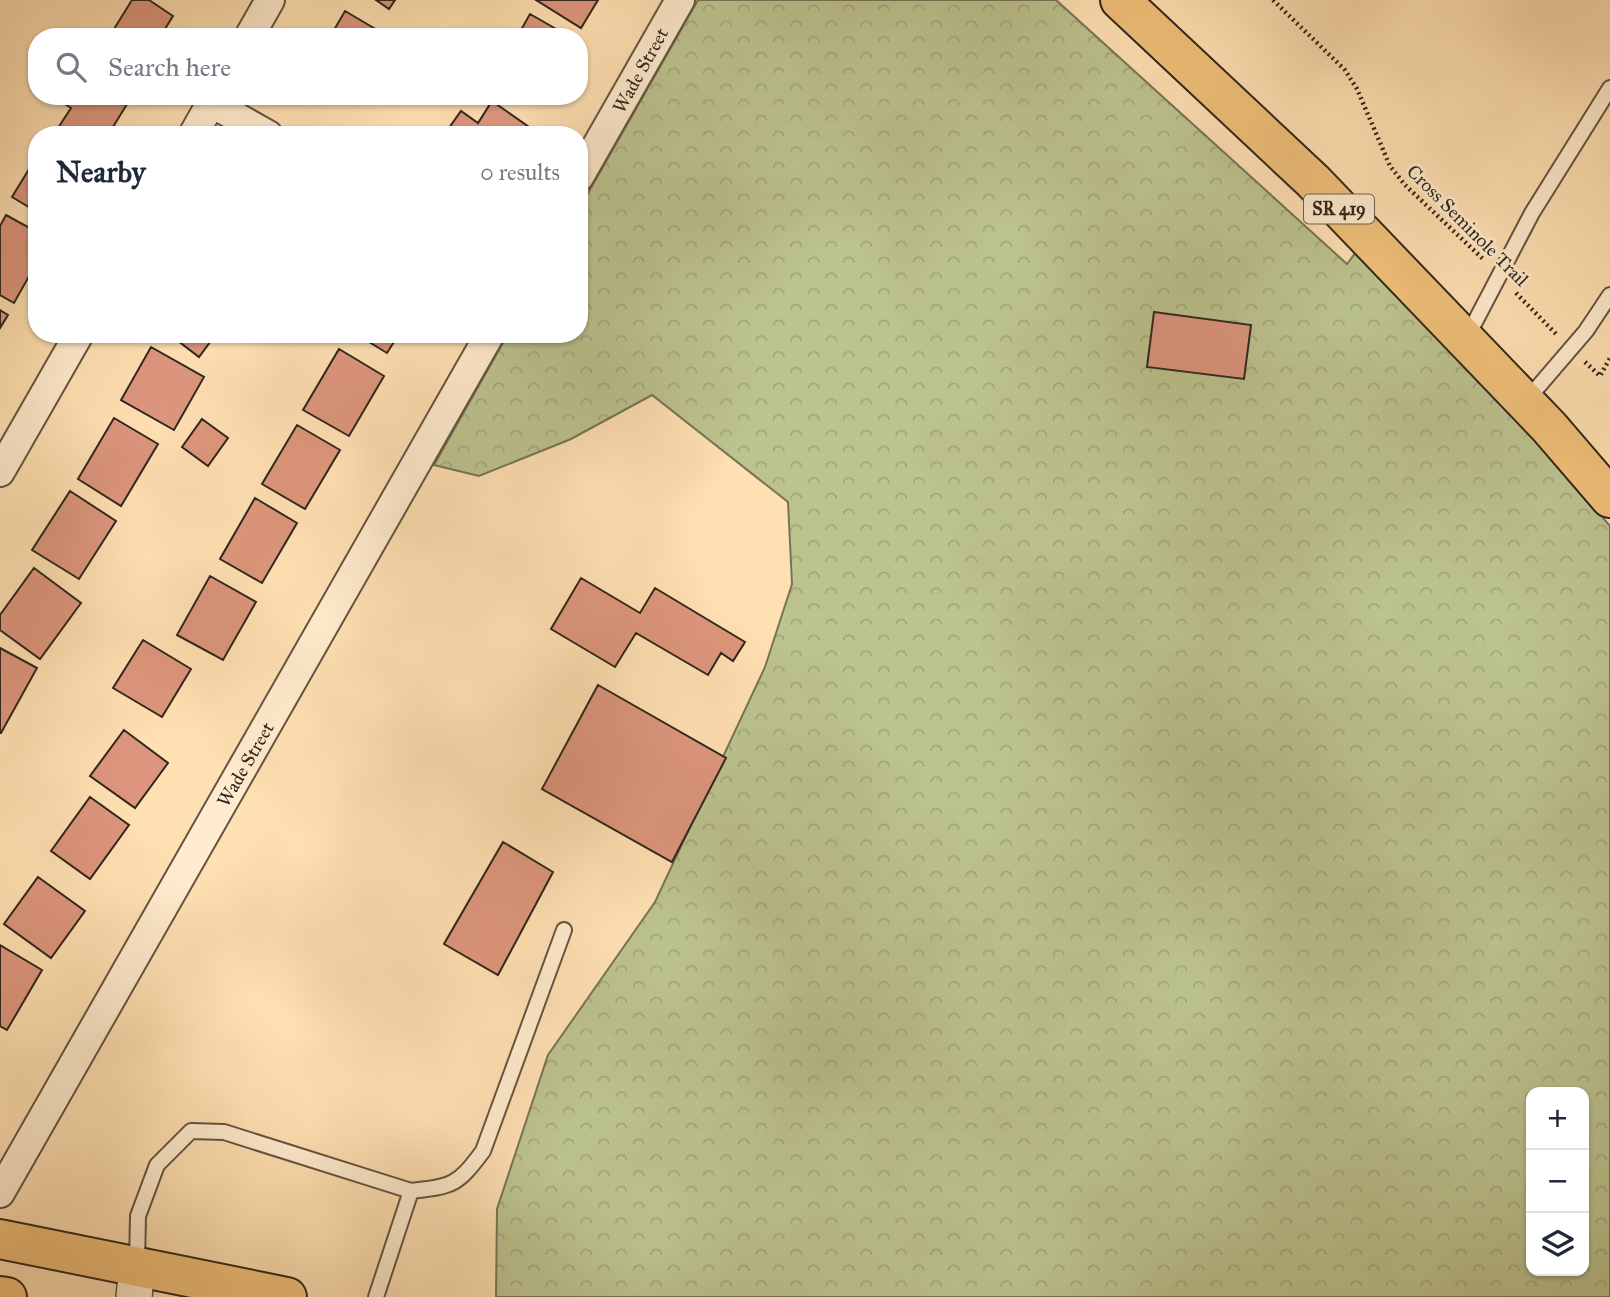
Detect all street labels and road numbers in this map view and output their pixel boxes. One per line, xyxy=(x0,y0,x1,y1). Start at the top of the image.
street label: Wade Street xyxy=(608,23,673,117)
street label: Cross Seminole Trail xyxy=(1402,160,1534,292)
road number: SR 419 xyxy=(1304,194,1374,224)
street label: Wade Street xyxy=(212,718,279,811)

